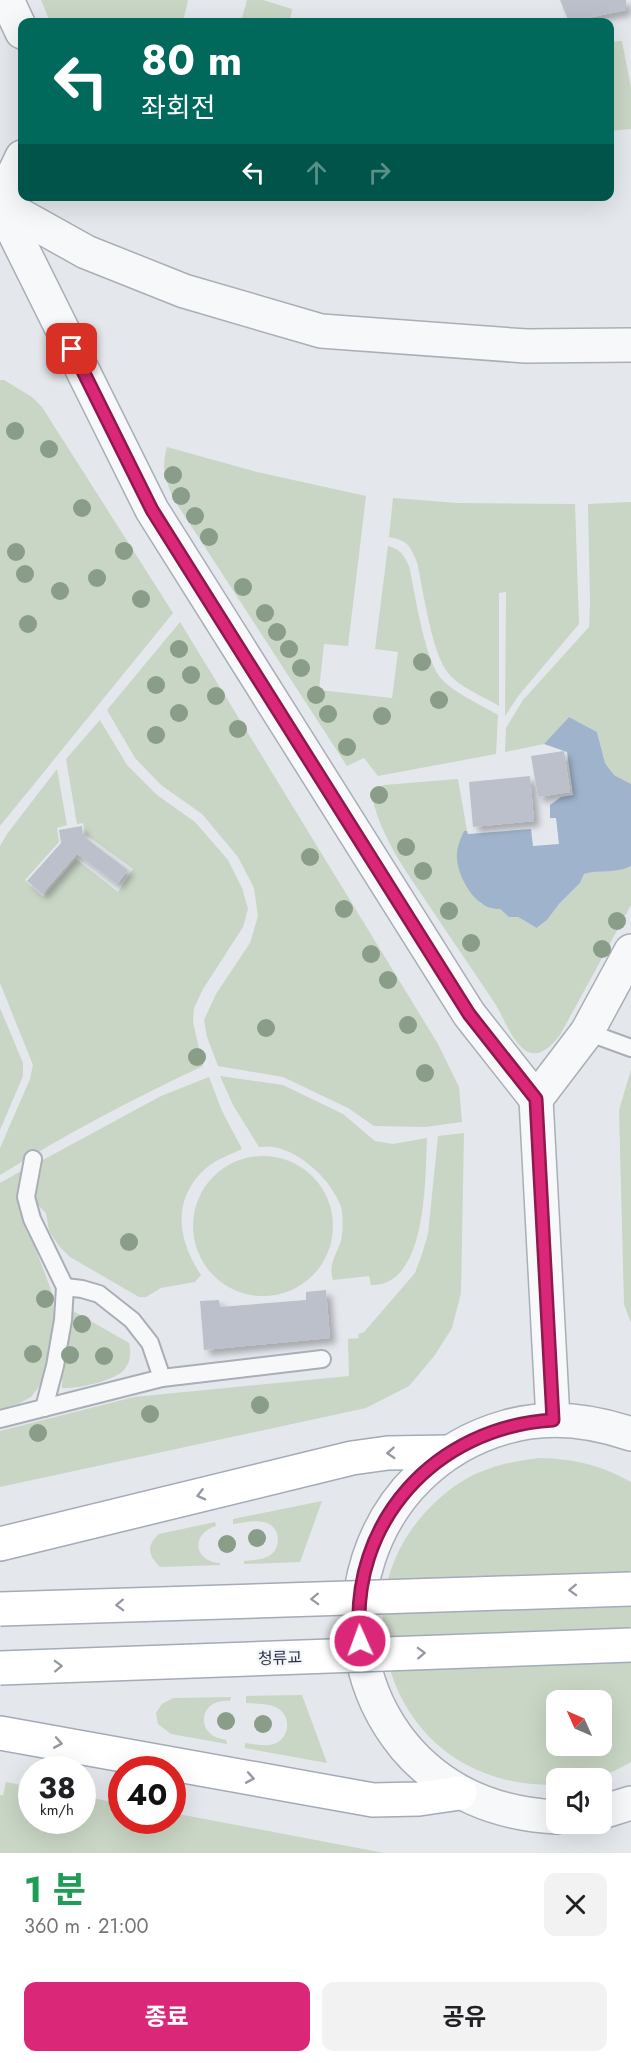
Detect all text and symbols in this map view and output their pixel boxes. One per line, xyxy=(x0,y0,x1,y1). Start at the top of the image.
text: 80 m xyxy=(141,30,242,91)
icon: left xyxy=(42,42,120,120)
text: 좌회전 xyxy=(141,88,216,127)
icon: left xyxy=(237,156,270,189)
icon: ahead xyxy=(300,156,333,189)
icon: right xyxy=(363,156,396,189)
pin xyxy=(46,323,97,374)
icon: arrive xyxy=(55,332,88,365)
one-way arrow xyxy=(387,1447,396,1460)
one-way arrow xyxy=(196,1488,206,1501)
one-way arrow xyxy=(568,1584,577,1597)
one-way arrow xyxy=(310,1592,319,1605)
one-way arrow xyxy=(115,1598,124,1611)
position arrow xyxy=(328,1609,392,1673)
street label: 청류교 xyxy=(258,1646,302,1670)
one-way arrow xyxy=(417,1647,426,1659)
one-way arrow xyxy=(54,1660,63,1673)
north arrow xyxy=(546,1690,612,1756)
map controls xyxy=(546,1690,612,1834)
one-way arrow xyxy=(53,1737,62,1749)
speed limit sign: 40 xyxy=(108,1756,186,1834)
text: 38 xyxy=(38,1766,76,1809)
button: sound xyxy=(546,1768,612,1834)
one-way arrow xyxy=(244,1771,254,1784)
text: km/h xyxy=(40,1799,74,1821)
text: 1 분 xyxy=(24,1863,86,1915)
button: close xyxy=(544,1873,607,1936)
text: 360 m · 21:00 xyxy=(24,1912,148,1941)
button: 종료 xyxy=(24,1982,310,2051)
button: 공유 xyxy=(322,1982,607,2051)

